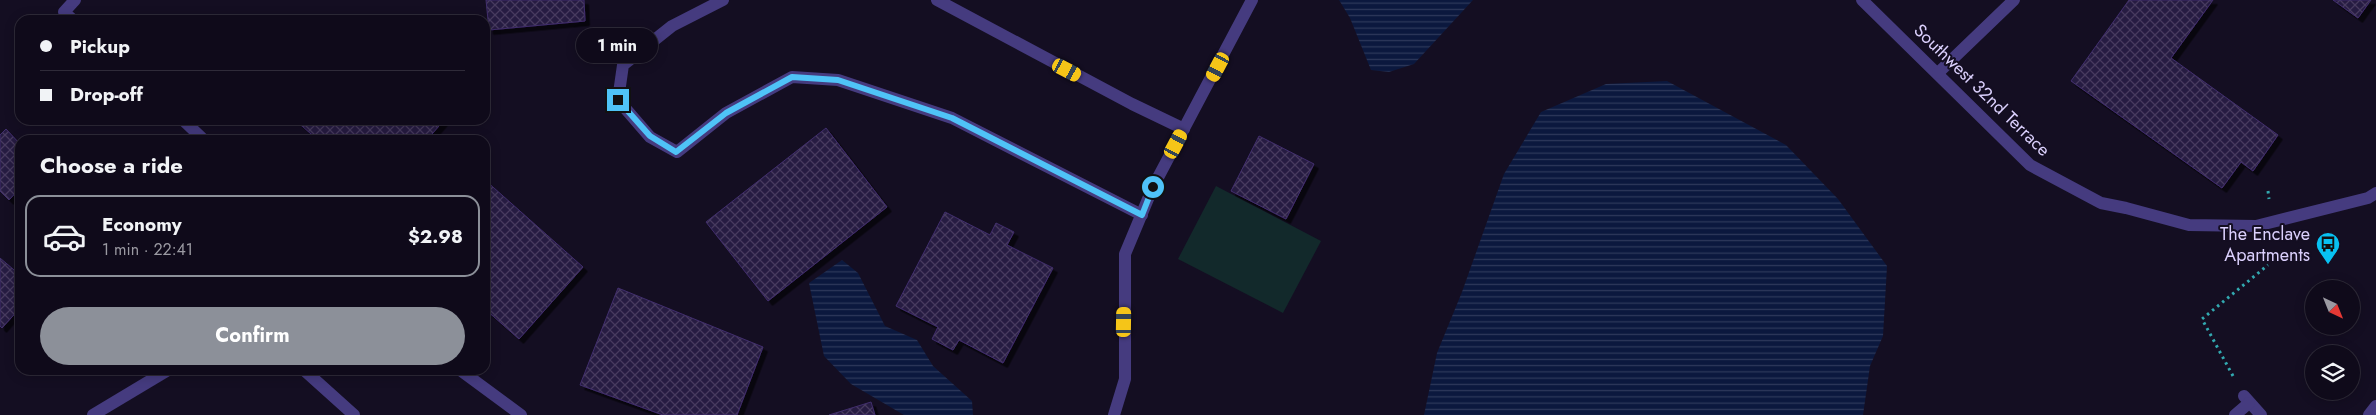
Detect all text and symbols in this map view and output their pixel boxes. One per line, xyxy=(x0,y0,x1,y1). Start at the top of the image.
street label: Southwest 32nd Terrace xyxy=(1908,18,2056,162)
callout: 1 min xyxy=(577,28,659,62)
text: Pickup xyxy=(70,33,130,60)
text: 1 min xyxy=(597,34,637,57)
car xyxy=(1204,50,1231,84)
car xyxy=(1050,56,1083,84)
text: Drop-off xyxy=(70,81,143,108)
route end xyxy=(607,89,629,111)
car xyxy=(1162,127,1189,161)
text: Choose a ride xyxy=(40,149,183,181)
route start xyxy=(1142,176,1164,198)
text: Economy xyxy=(102,211,182,238)
icon: car xyxy=(42,214,87,259)
place label: The Enclave Apartments xyxy=(2220,221,2310,268)
text: $2.98 xyxy=(408,223,463,250)
bus stop icon: The Enclave Apartments xyxy=(2315,231,2341,265)
text: 1 min · 22:41 xyxy=(102,238,193,261)
north arrow xyxy=(2305,280,2360,335)
map controls xyxy=(2305,280,2360,400)
button: Confirm xyxy=(40,307,465,365)
car xyxy=(1116,307,1131,337)
button: layers xyxy=(2305,345,2360,400)

